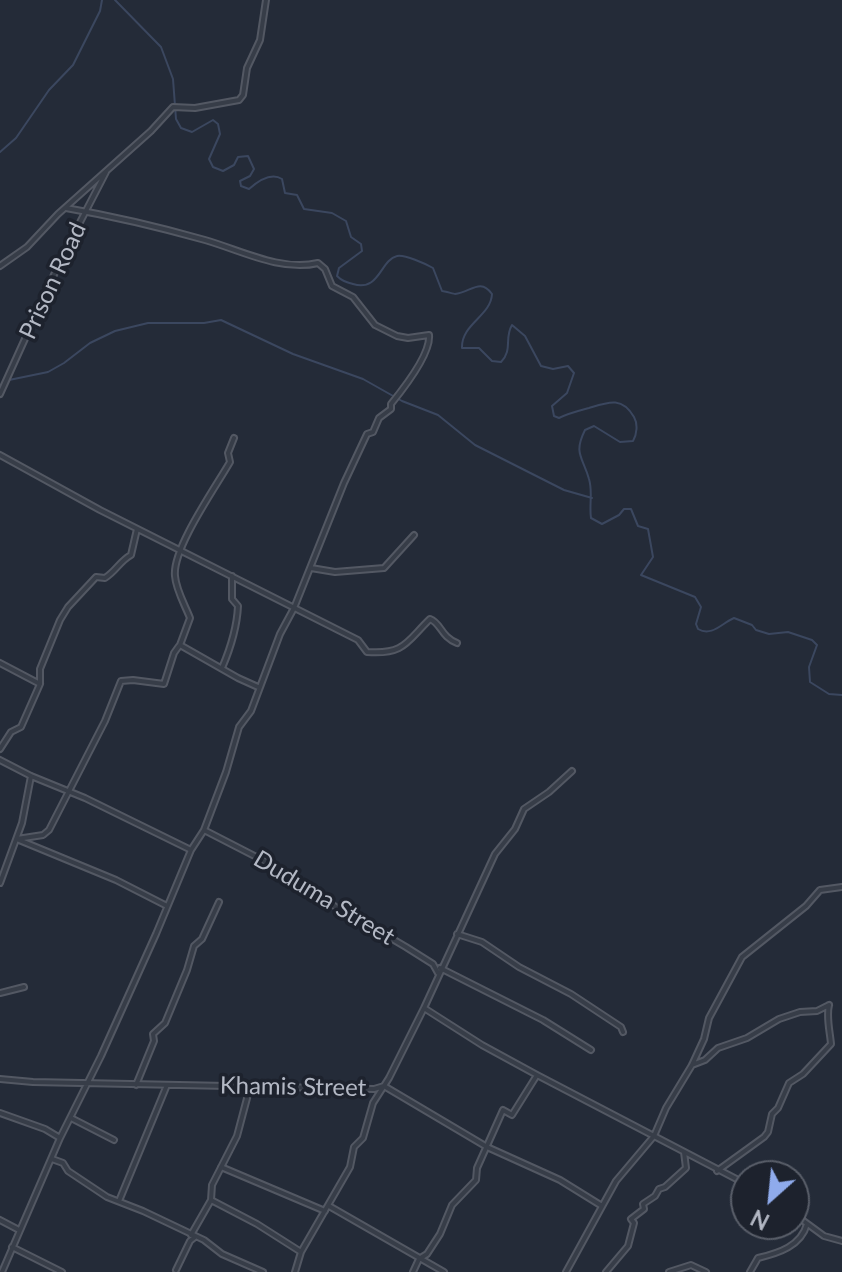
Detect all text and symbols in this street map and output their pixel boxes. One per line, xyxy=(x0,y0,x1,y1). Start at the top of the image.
street label: Prison Road xyxy=(13,218,93,344)
street label: Duduma Street xyxy=(248,845,400,951)
street label: Khamis Street xyxy=(220,1071,366,1103)
north arrow xyxy=(730,1160,810,1240)
text: N xyxy=(746,1204,773,1236)

